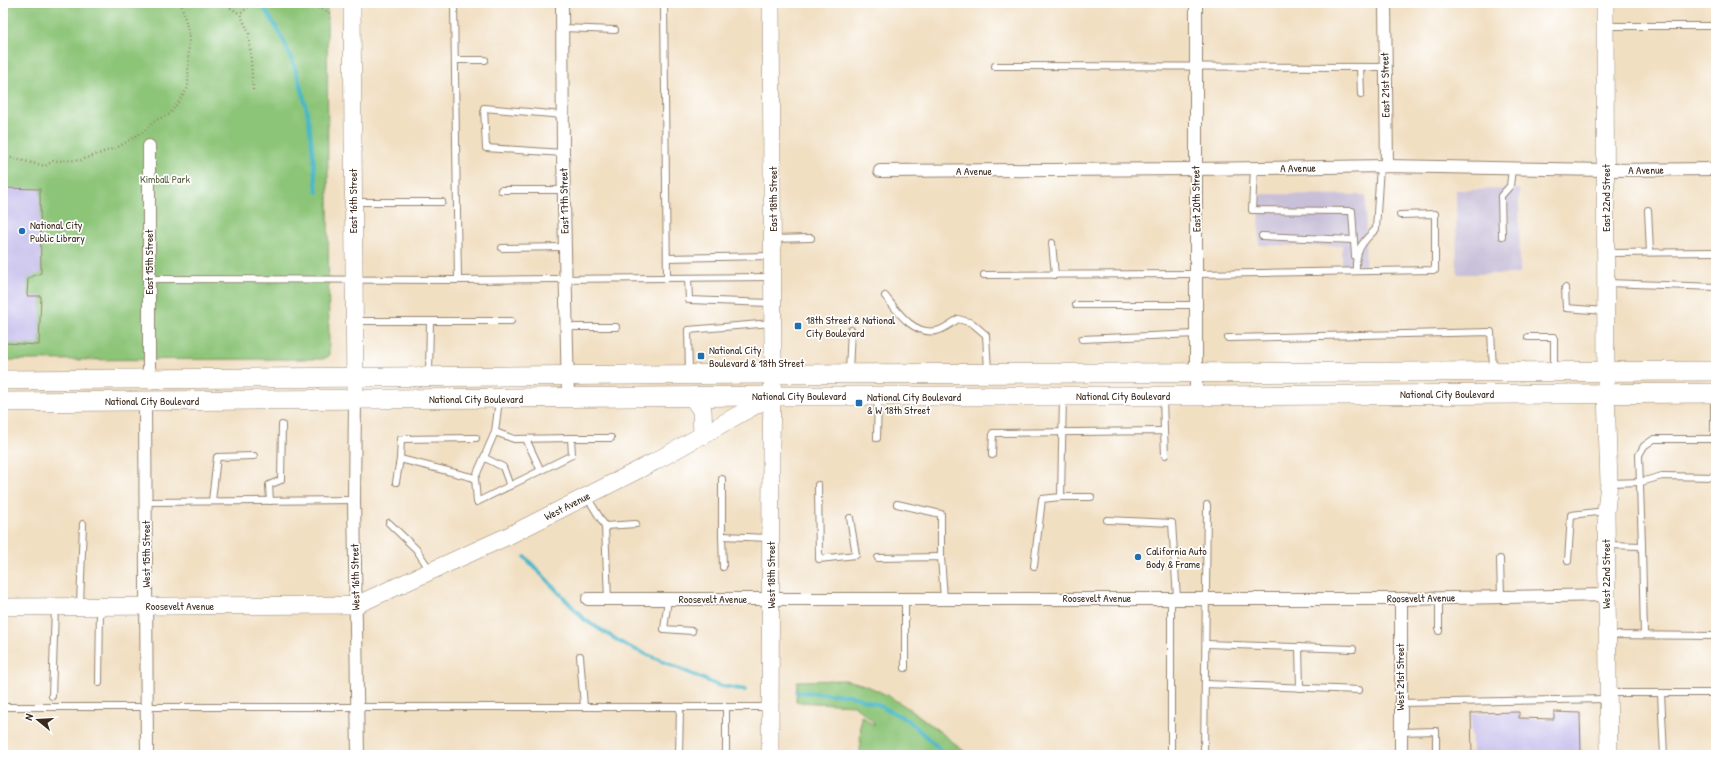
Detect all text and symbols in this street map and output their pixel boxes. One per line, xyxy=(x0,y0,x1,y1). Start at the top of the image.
street label: East 21st Street xyxy=(1377,52,1393,118)
street label: A Avenue xyxy=(1280,161,1317,175)
street label: A Avenue xyxy=(1628,163,1665,177)
street label: A Avenue xyxy=(956,164,993,178)
street label: East 22nd Street xyxy=(1599,164,1613,232)
street label: East 20th Street xyxy=(1188,165,1204,232)
street label: East 18th Street xyxy=(766,166,780,232)
street label: East 16th Street xyxy=(346,168,360,233)
street label: East 17th Street xyxy=(556,168,572,234)
park label: Kimball Park xyxy=(140,172,191,186)
place label: National City Public Library xyxy=(30,218,85,245)
marker: National City Public Library xyxy=(17,226,27,236)
street label: East 15th Street xyxy=(142,229,156,294)
place label: 18th Street & National City Boulevard xyxy=(806,313,895,340)
marker: 18th Street & National City Boulevard xyxy=(793,321,803,331)
place label: National City Boulevard & 18th Street xyxy=(709,343,804,370)
marker: National City Boulevard & 18th Street xyxy=(696,351,706,361)
street label: National City Boulevard xyxy=(1400,387,1495,401)
street label: National City Boulevard xyxy=(752,389,847,403)
street label: National City Boulevard xyxy=(1076,389,1171,403)
place label: National City Boulevard & W 18th Street xyxy=(867,390,962,417)
street label: National City Boulevard xyxy=(429,392,524,406)
street label: National City Boulevard xyxy=(105,394,200,408)
marker: National City Boulevard & W 18th Street xyxy=(854,398,864,408)
street label: West Avenue xyxy=(542,488,593,523)
street label: West 15th Street xyxy=(139,520,153,587)
street label: West 22nd Street xyxy=(1599,539,1613,609)
street label: West 18th Street xyxy=(764,541,778,609)
street label: West 16th Street xyxy=(347,543,363,610)
place label: California Auto Body & Frame xyxy=(1146,544,1207,571)
marker: California Auto Body & Frame xyxy=(1133,552,1143,562)
street label: Roosevelt Avenue xyxy=(1387,590,1456,606)
street label: Roosevelt Avenue xyxy=(1063,591,1132,605)
street label: Roosevelt Avenue xyxy=(679,592,748,606)
street label: Roosevelt Avenue xyxy=(146,599,215,613)
street label: West 21st Street xyxy=(1393,643,1407,711)
north arrow xyxy=(18,700,58,740)
text: N xyxy=(21,712,36,722)

